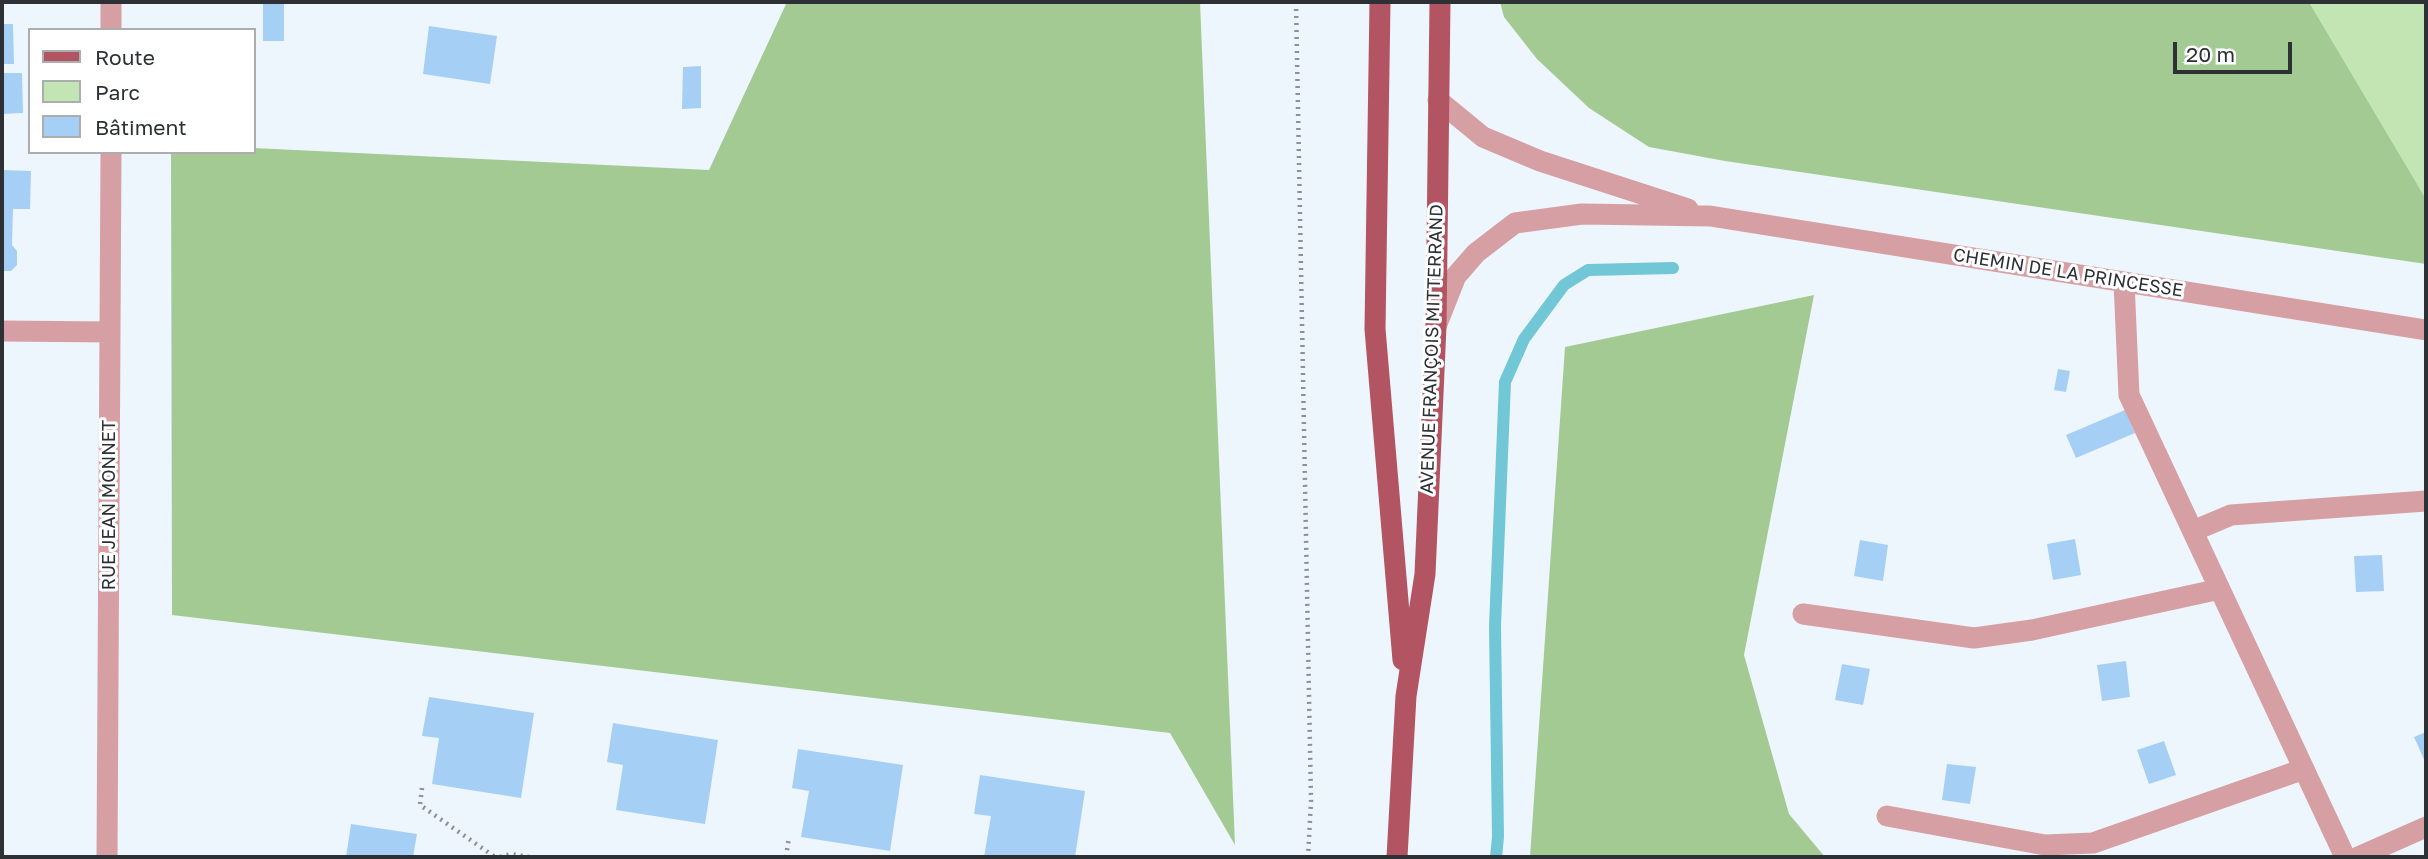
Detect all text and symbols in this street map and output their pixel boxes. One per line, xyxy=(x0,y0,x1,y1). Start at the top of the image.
legend xyxy=(28,28,256,154)
scale bar xyxy=(2176,28,2295,72)
text: 20 m xyxy=(2186,41,2235,67)
text: Route xyxy=(95,44,155,70)
text: Parc xyxy=(95,79,140,105)
text: Bâtiment xyxy=(95,114,187,140)
street label: AVENUE FRANÇOIS MITTERRAND xyxy=(1416,204,1448,494)
street label: CHEMIN DE LA PRINCESSE xyxy=(1952,244,2184,302)
street label: RUE JEAN MONNET xyxy=(98,420,120,590)

